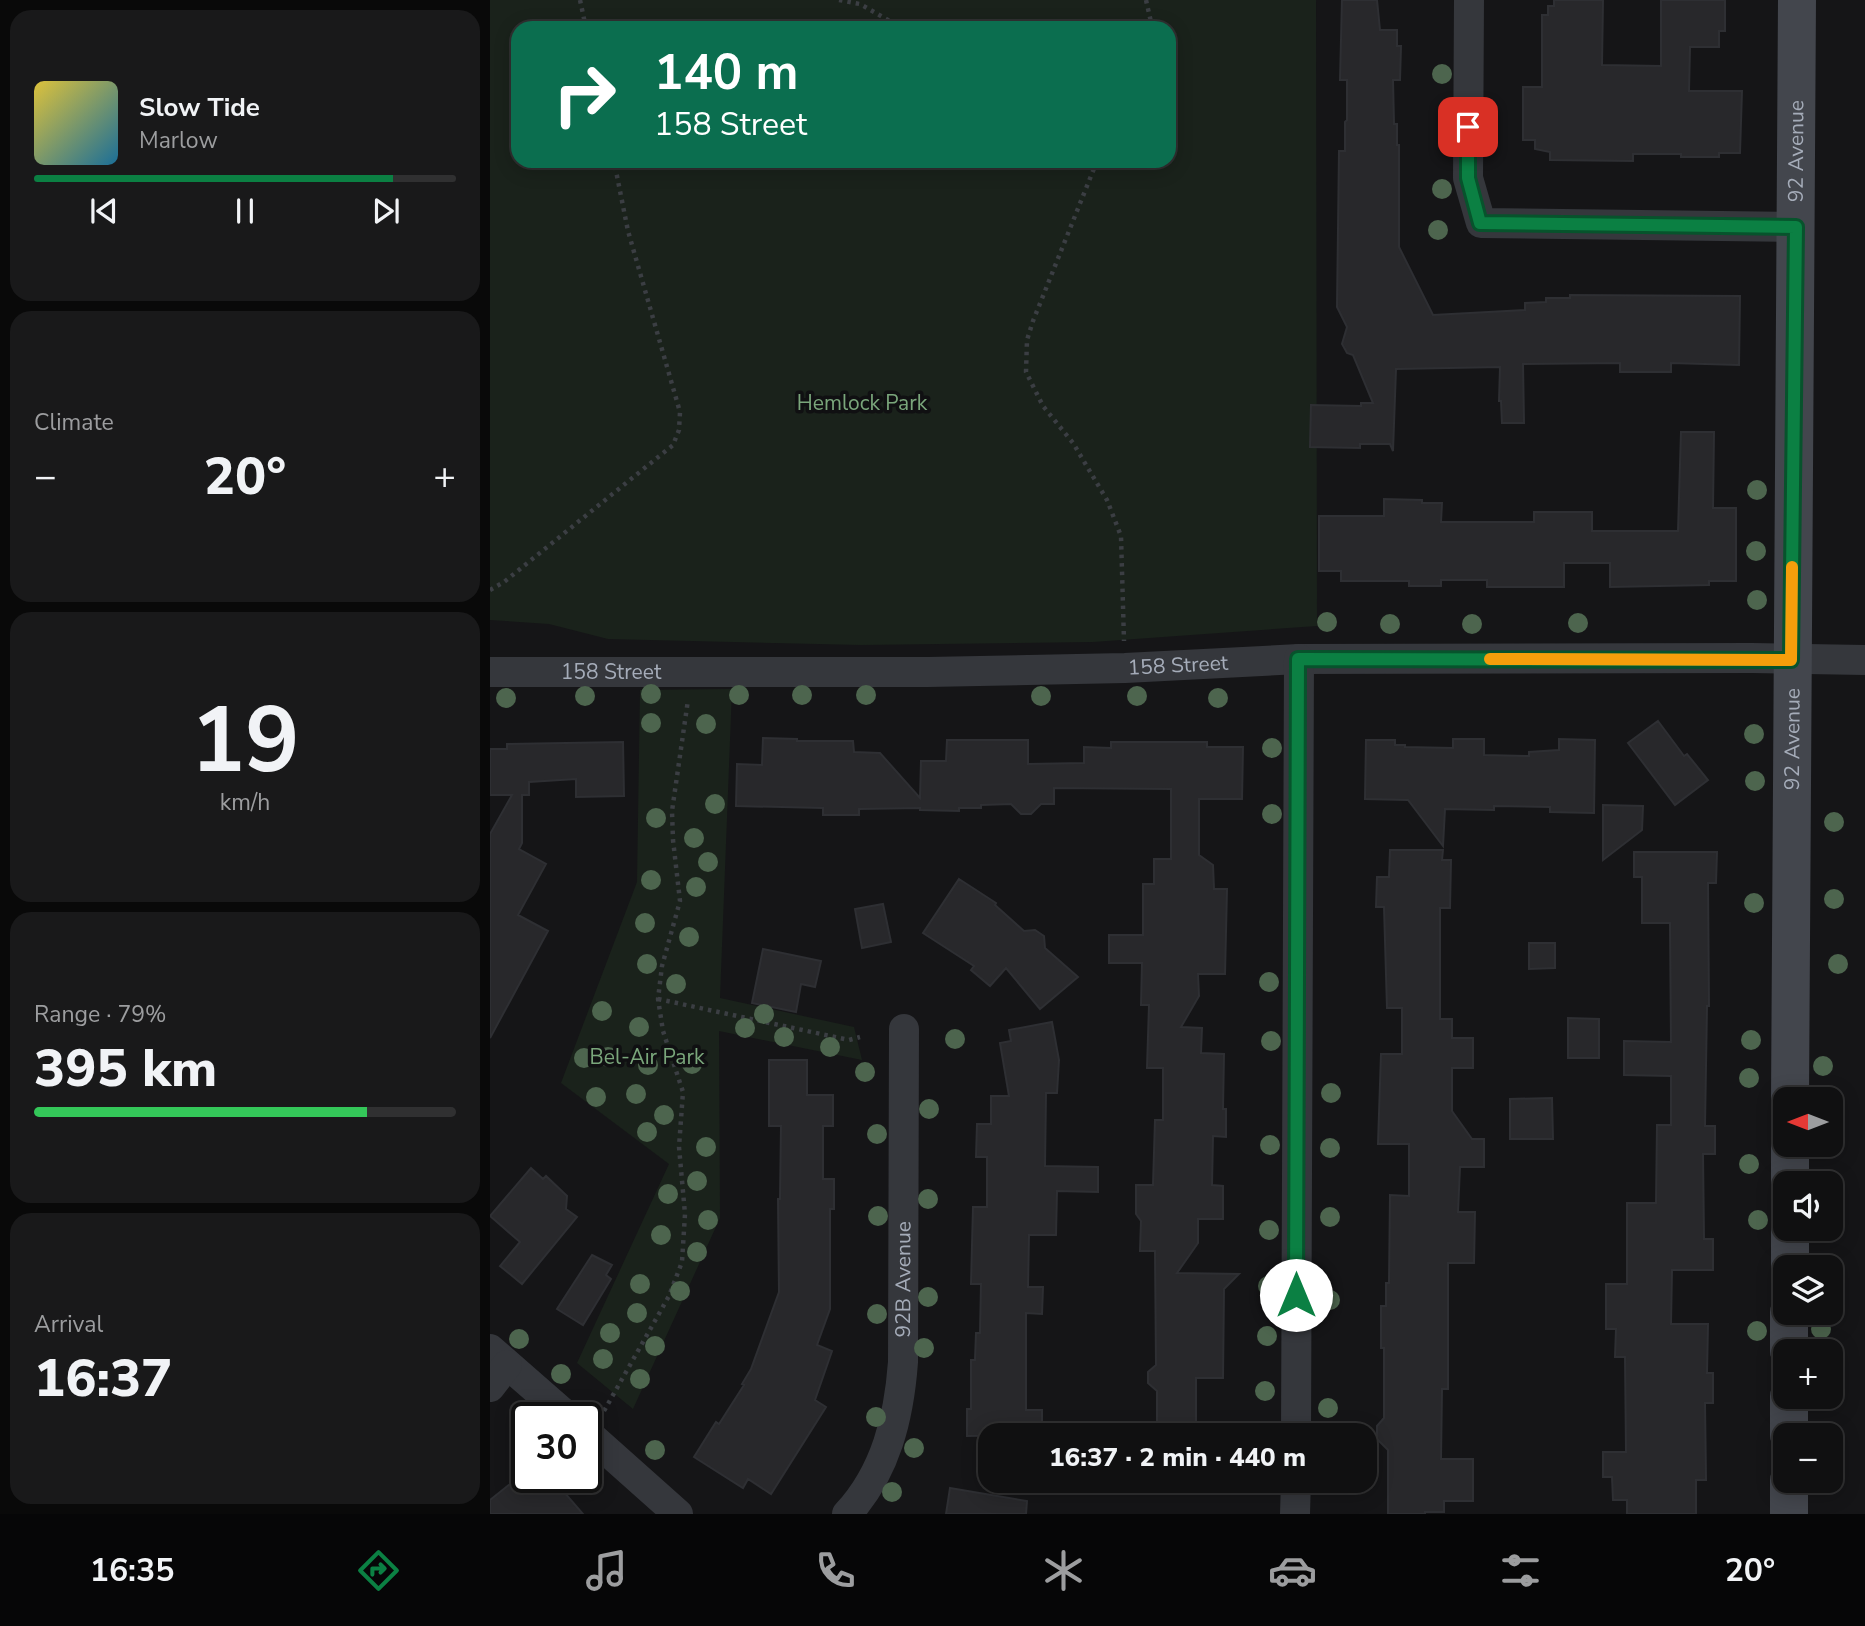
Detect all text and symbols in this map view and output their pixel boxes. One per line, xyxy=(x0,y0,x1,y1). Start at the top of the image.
text: 140 m xyxy=(654,39,798,106)
icon: right xyxy=(539,49,630,140)
text: Slow Tide xyxy=(139,90,260,125)
pin xyxy=(1438,97,1498,157)
street label: 92 Avenue xyxy=(1782,100,1810,202)
text: 158 Street xyxy=(654,103,807,146)
icon: arrive xyxy=(1449,108,1487,146)
text: Marlow xyxy=(139,125,218,156)
icon: previous xyxy=(85,192,123,230)
icon: pause xyxy=(226,192,264,230)
icon: next xyxy=(367,192,405,230)
park label: Hemlock Park xyxy=(797,389,928,417)
text: Climate xyxy=(34,407,114,438)
text: 20° xyxy=(204,441,286,512)
text: − xyxy=(34,451,57,502)
text: + xyxy=(433,451,456,502)
street label: 158 Street xyxy=(1127,649,1229,682)
street label: 158 Street xyxy=(561,658,662,686)
text: 19 xyxy=(190,679,300,803)
street label: 92 Avenue xyxy=(1778,688,1807,790)
text: km/h xyxy=(220,787,270,818)
text: Range · 79% xyxy=(34,999,166,1030)
text: 395 km xyxy=(34,1033,217,1104)
park label: Bel-Air Park xyxy=(590,1043,705,1071)
north arrow xyxy=(1773,1087,1843,1157)
map controls xyxy=(1773,1087,1843,1493)
button: sound xyxy=(1773,1171,1843,1241)
street label: 92B Avenue xyxy=(889,1221,917,1337)
button: layers xyxy=(1773,1255,1843,1325)
position arrow xyxy=(1259,1258,1333,1332)
text: Arrival xyxy=(34,1309,103,1340)
button: + xyxy=(1773,1339,1843,1409)
text: 16:37 xyxy=(34,1343,172,1414)
speed limit sign: 30 xyxy=(511,1402,602,1493)
button: − xyxy=(1773,1423,1843,1493)
text: 16:37 · 2 min · 440 m xyxy=(1049,1440,1306,1475)
icon: directions xyxy=(354,1546,403,1595)
icon: music xyxy=(582,1546,631,1595)
icon: phone xyxy=(811,1546,860,1595)
icon: climate xyxy=(1039,1546,1088,1595)
icon: car xyxy=(1268,1546,1317,1595)
icon: filters xyxy=(1496,1546,1545,1595)
text: 16:35 xyxy=(90,1549,174,1592)
text: 20° xyxy=(1725,1549,1775,1592)

